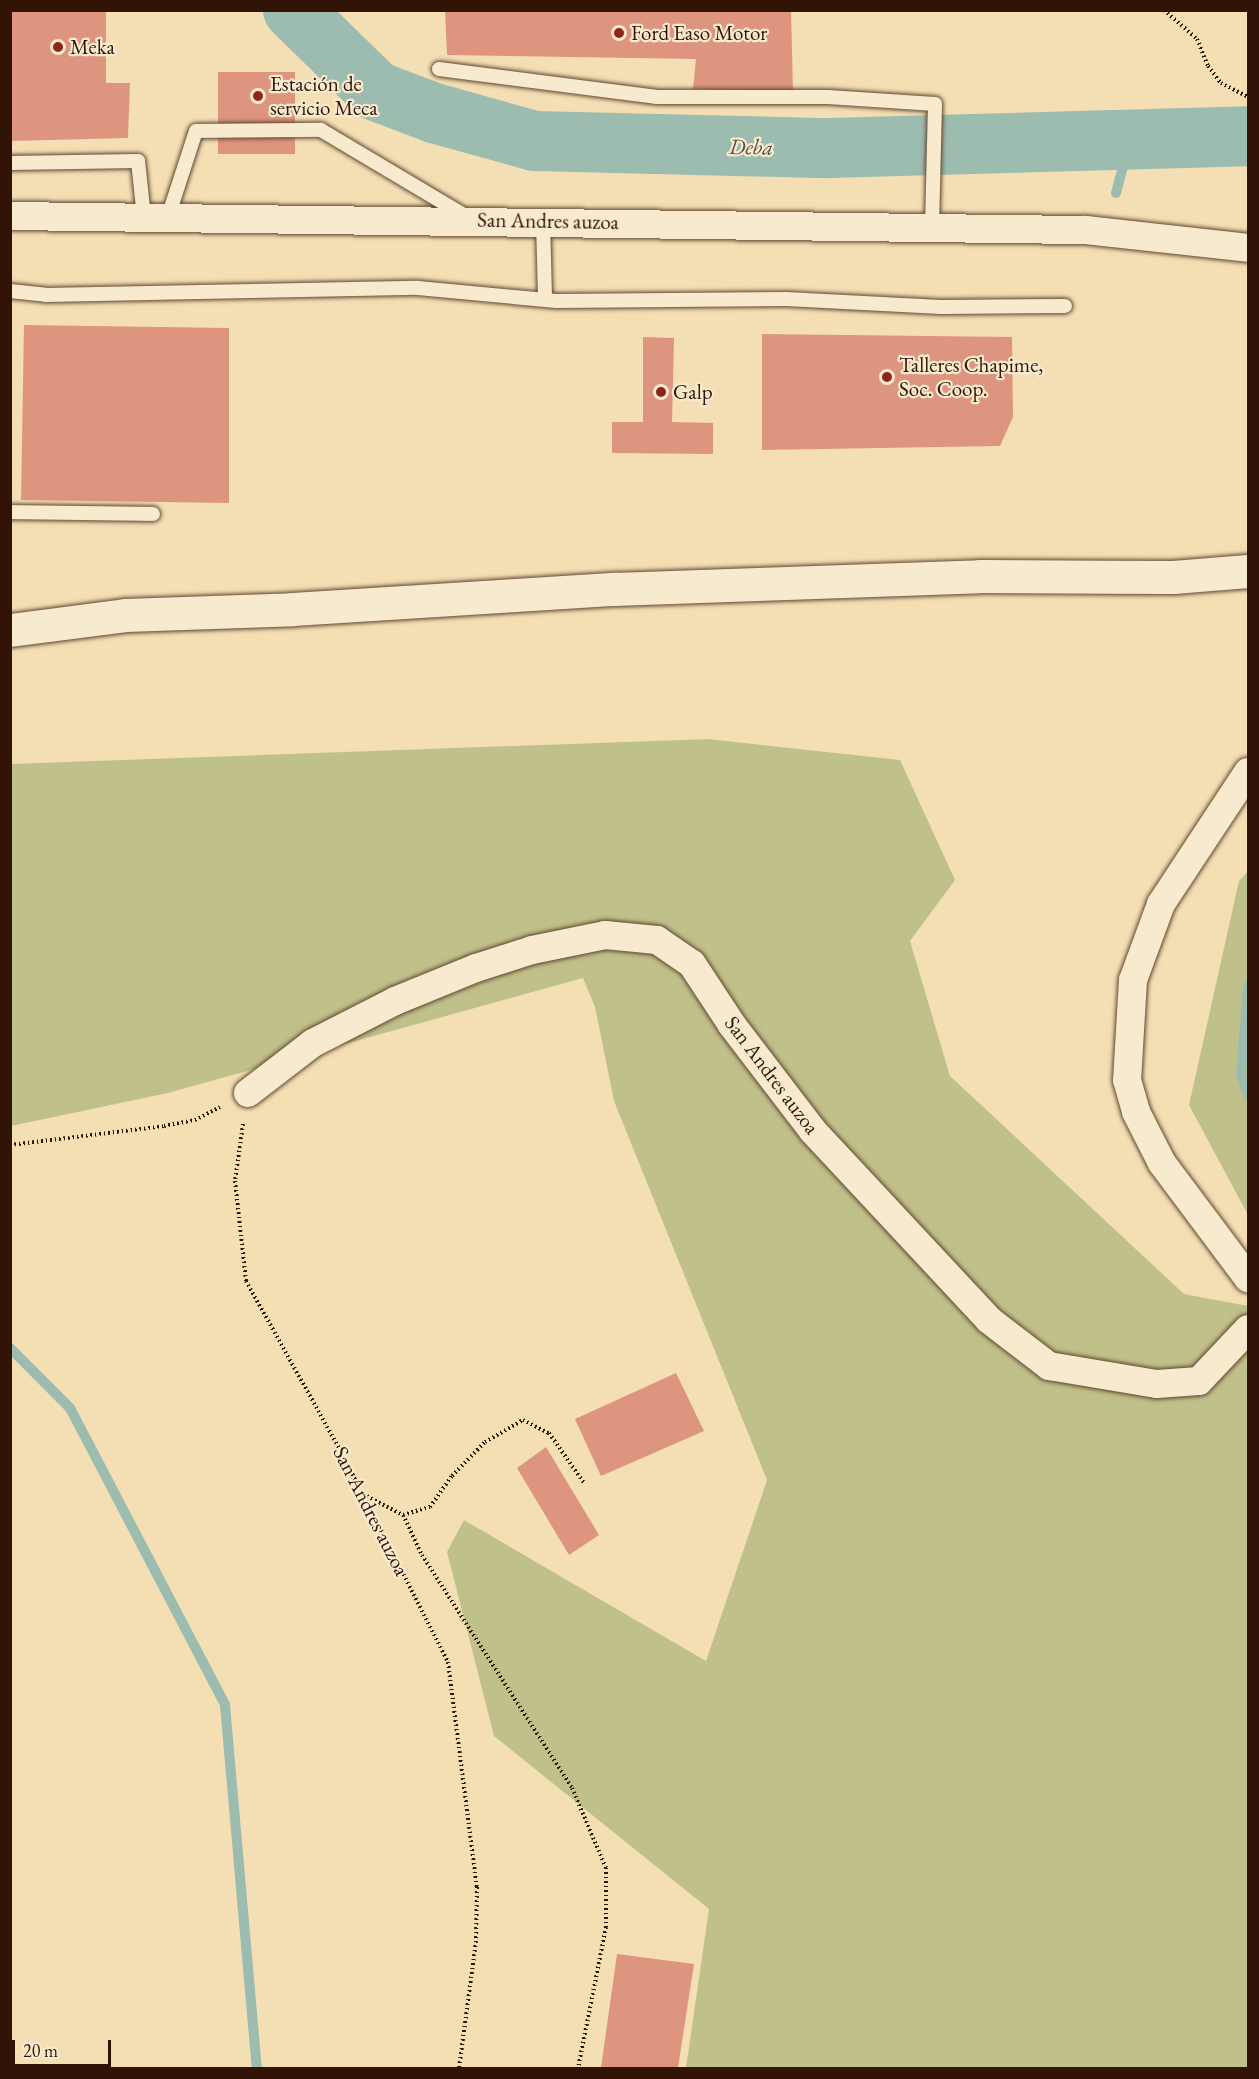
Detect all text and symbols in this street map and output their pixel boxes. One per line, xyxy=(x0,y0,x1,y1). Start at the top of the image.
place label: Ford Easo Motor xyxy=(631,20,767,46)
marker: Ford Easo Motor xyxy=(612,26,626,40)
place label: Meka xyxy=(70,34,115,60)
marker: Meka xyxy=(51,40,65,54)
place label: Estación de servicio Meca xyxy=(270,71,378,121)
marker: Estación de servicio Meca xyxy=(251,89,265,103)
water label: Deba xyxy=(729,133,773,161)
street label: San Andres auzoa xyxy=(477,207,619,235)
place label: Talleres Chapime, Soc. Coop. xyxy=(899,352,1043,402)
marker: Talleres Chapime, Soc. Coop. xyxy=(880,370,894,384)
place label: Galp xyxy=(673,379,713,405)
marker: Galp xyxy=(654,385,668,399)
street label: San Andres auzoa xyxy=(719,1011,825,1139)
street label: San Andres auzoa xyxy=(328,1442,414,1580)
scale bar xyxy=(15,2028,114,2066)
text: 20 m xyxy=(23,2039,58,2062)

